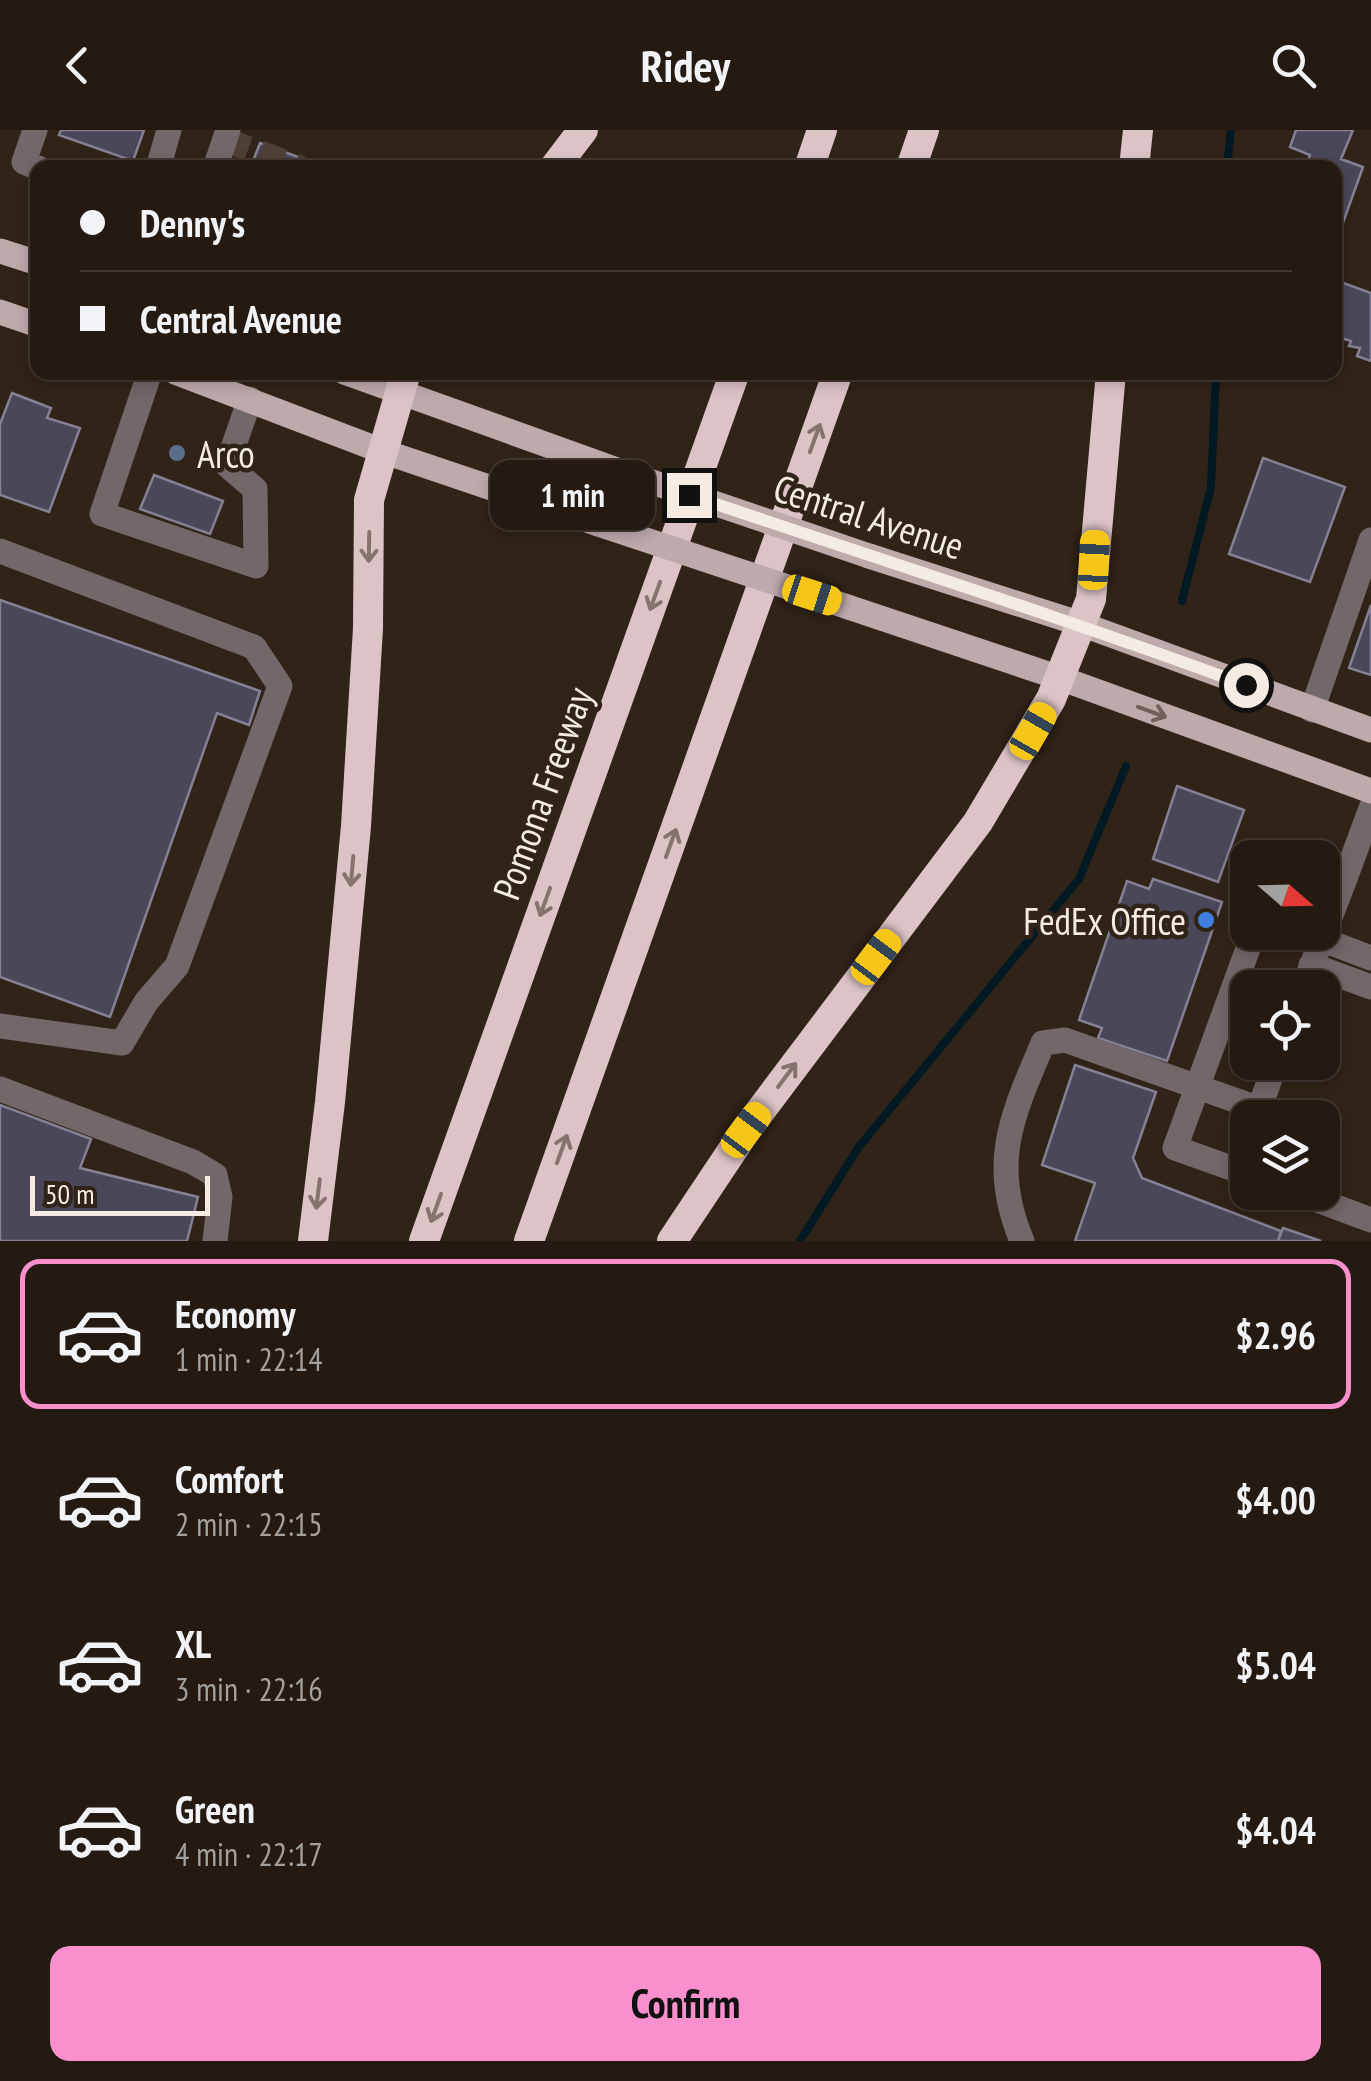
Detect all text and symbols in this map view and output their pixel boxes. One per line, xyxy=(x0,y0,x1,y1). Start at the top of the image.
text: Ridey xyxy=(641,36,730,94)
icon: back xyxy=(50,38,105,93)
icon: search xyxy=(1266,38,1321,93)
text: Denny's xyxy=(140,198,245,247)
text: Central Avenue xyxy=(140,294,342,343)
one-way arrow xyxy=(807,423,825,454)
place label: Arco xyxy=(197,429,255,478)
marker: Arco xyxy=(166,442,188,464)
callout: 1 min xyxy=(489,460,654,530)
street label: Central Avenue xyxy=(768,462,970,570)
route end xyxy=(667,473,712,518)
text: 1 min xyxy=(540,474,605,516)
car xyxy=(1077,529,1111,591)
one-way arrow xyxy=(359,530,378,562)
car xyxy=(779,571,845,619)
one-way arrow xyxy=(645,580,663,611)
route start xyxy=(1224,663,1269,708)
street label: Pomona Freeway xyxy=(481,679,603,906)
car xyxy=(1005,698,1061,764)
one-way arrow xyxy=(1136,704,1167,722)
one-way arrow xyxy=(663,828,681,859)
north arrow xyxy=(1230,840,1340,950)
map controls xyxy=(1230,840,1340,1210)
one-way arrow xyxy=(342,854,361,887)
one-way arrow xyxy=(535,886,553,917)
place label: FedEx Office xyxy=(1023,896,1186,945)
marker: FedEx Office xyxy=(1195,909,1217,931)
car xyxy=(846,924,906,990)
button: locate xyxy=(1230,970,1340,1080)
one-way arrow xyxy=(777,1062,798,1089)
car xyxy=(716,1097,776,1163)
button: layers xyxy=(1230,1100,1340,1210)
one-way arrow xyxy=(554,1135,572,1166)
scale bar xyxy=(30,1171,210,1216)
text: 50 m xyxy=(45,1175,94,1212)
one-way arrow xyxy=(309,1178,327,1210)
one-way arrow xyxy=(426,1191,444,1222)
icon: car xyxy=(55,1289,145,1379)
text: Economy xyxy=(175,1289,295,1338)
text: $2.96 xyxy=(1235,1310,1316,1359)
text: 1 min · 22:14 xyxy=(175,1338,323,1380)
icon: car xyxy=(55,1454,145,1544)
text: Comfort xyxy=(175,1454,284,1503)
text: $4.00 xyxy=(1235,1475,1316,1524)
text: 2 min · 22:15 xyxy=(175,1503,323,1545)
icon: car xyxy=(55,1619,145,1709)
text: XL xyxy=(175,1619,211,1668)
text: $5.04 xyxy=(1235,1640,1316,1689)
text: 3 min · 22:16 xyxy=(175,1668,323,1710)
icon: car xyxy=(55,1784,145,1874)
text: Green xyxy=(175,1784,255,1833)
text: $4.04 xyxy=(1235,1805,1316,1854)
text: 4 min · 22:17 xyxy=(175,1833,323,1875)
button: Confirm xyxy=(50,1946,1321,2061)

